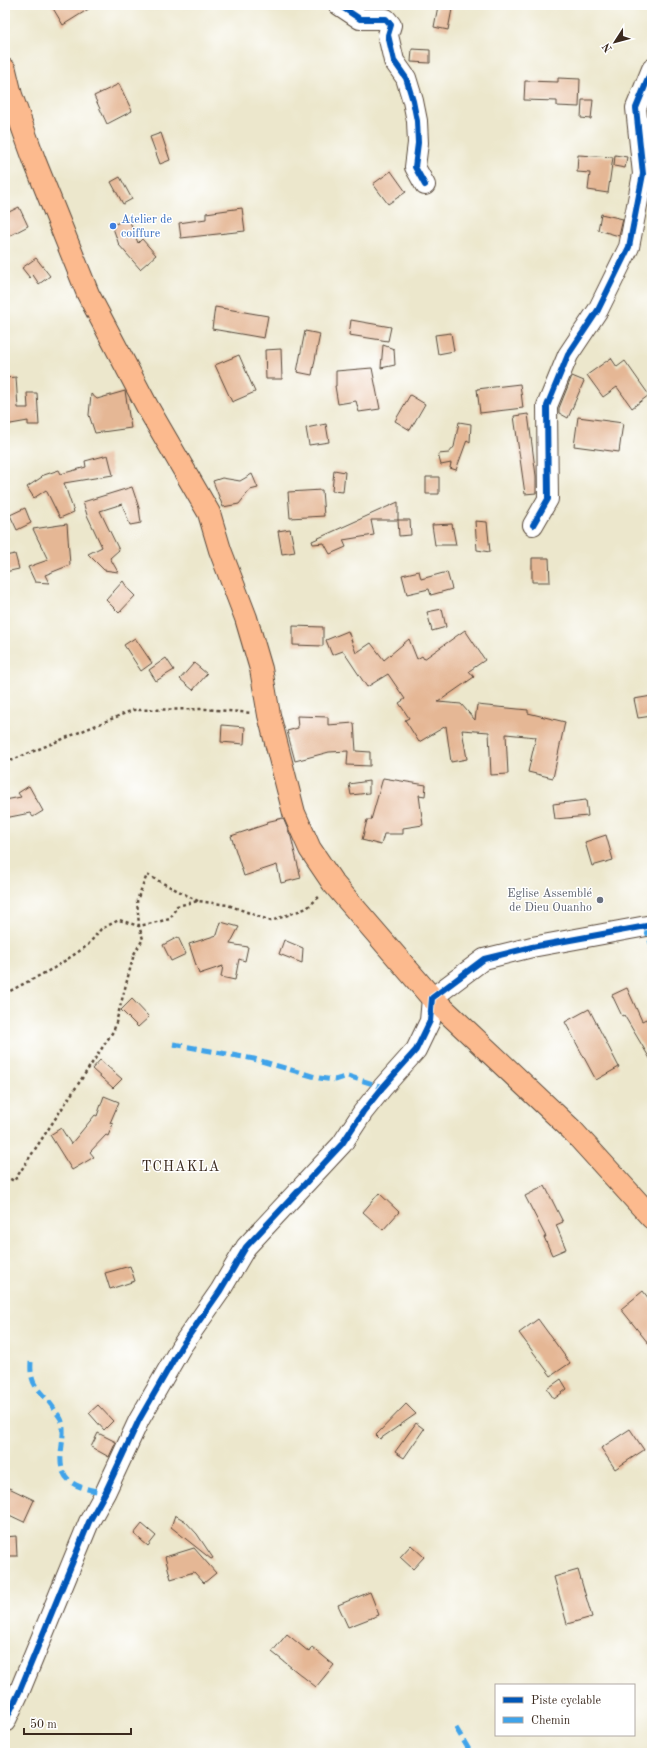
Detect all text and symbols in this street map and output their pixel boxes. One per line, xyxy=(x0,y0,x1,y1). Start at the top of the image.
north arrow xyxy=(595,22,635,62)
text: N xyxy=(601,40,615,54)
place label: Atelier de coiffure xyxy=(121,214,172,240)
marker: Atelier de coiffure xyxy=(108,221,118,231)
place label: Eglise Assemblé de Dieu Ouanho xyxy=(507,888,592,914)
marker: Eglise Assemblé de Dieu Ouanho xyxy=(595,895,605,905)
district label: TCHAKLA xyxy=(142,1160,220,1174)
legend xyxy=(495,1684,635,1736)
text: Piste cyclable xyxy=(531,1695,601,1707)
scale bar xyxy=(24,1710,131,1736)
text: Chemin xyxy=(531,1715,571,1727)
text: 50 m xyxy=(30,1718,57,1731)

